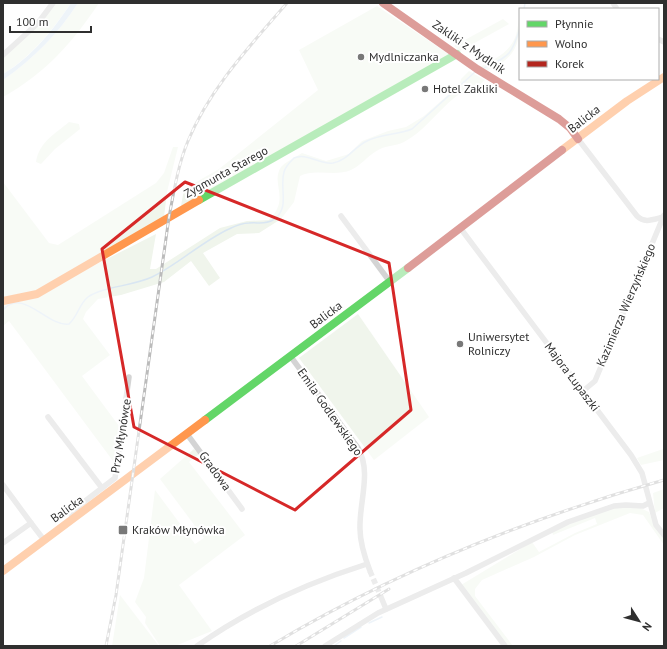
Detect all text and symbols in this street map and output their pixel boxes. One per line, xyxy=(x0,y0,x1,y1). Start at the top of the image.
scale bar xyxy=(10,8,91,34)
legend xyxy=(519,8,659,80)
text: 100 m xyxy=(16,14,49,29)
text: Płynnie xyxy=(555,16,593,31)
street label: Zakliki z Mydlnik xyxy=(430,17,509,77)
text: Wolno xyxy=(555,36,587,51)
place label: Mydlniczanka xyxy=(369,49,439,64)
marker: Mydlniczanka xyxy=(356,52,366,62)
text: Korek xyxy=(555,56,584,71)
place label: Hotel Zakliki xyxy=(433,81,498,96)
marker: Hotel Zakliki xyxy=(420,84,430,94)
street label: Balicka xyxy=(565,101,603,136)
street label: Zygmunta Starego xyxy=(181,142,270,201)
street label: Kazimierza Wierzyńskiego xyxy=(593,241,658,369)
street label: Balicka xyxy=(306,298,345,332)
place label: Uniwersytet Rolniczy xyxy=(468,329,529,358)
marker: Uniwersytet Rolniczy xyxy=(455,339,465,349)
street label: Majora Łupaszki xyxy=(542,339,603,414)
street label: Emila Godlewskiego xyxy=(295,365,366,458)
street label: Przy Młynówce xyxy=(107,398,134,474)
street label: Gradowa xyxy=(196,448,235,493)
street label: Balicka xyxy=(47,492,86,525)
place label: Kraków Młynówka xyxy=(132,522,225,537)
marker: Kraków Młynówka xyxy=(117,524,129,536)
north arrow xyxy=(619,601,659,641)
text: N xyxy=(639,620,655,634)

